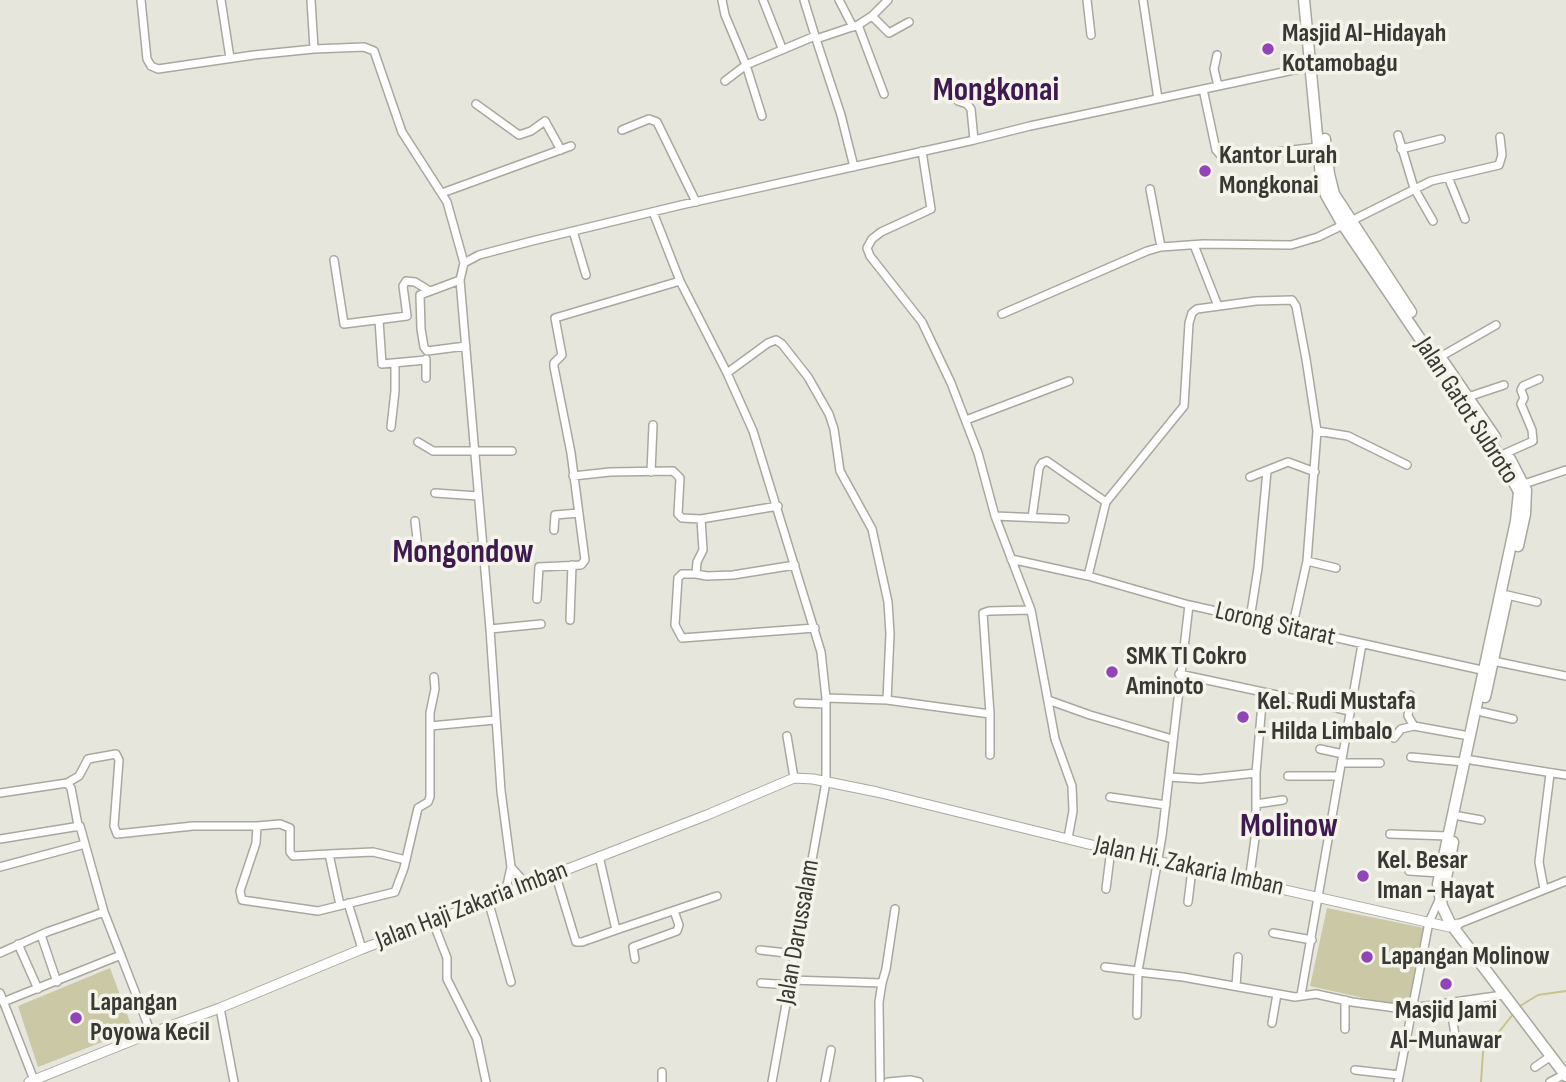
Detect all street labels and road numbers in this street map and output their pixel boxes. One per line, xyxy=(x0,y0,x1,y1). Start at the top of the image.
street label: Jalan Gatot Subroto xyxy=(1407,332,1525,490)
street label: Lorong Sitarat xyxy=(1212,596,1338,654)
street label: Jalan Hi. Zakaria Imban xyxy=(1091,830,1287,904)
street label: Jalan Haji Zakaria Imban xyxy=(372,855,572,957)
street label: Jalan Darussalam xyxy=(771,857,827,1007)

